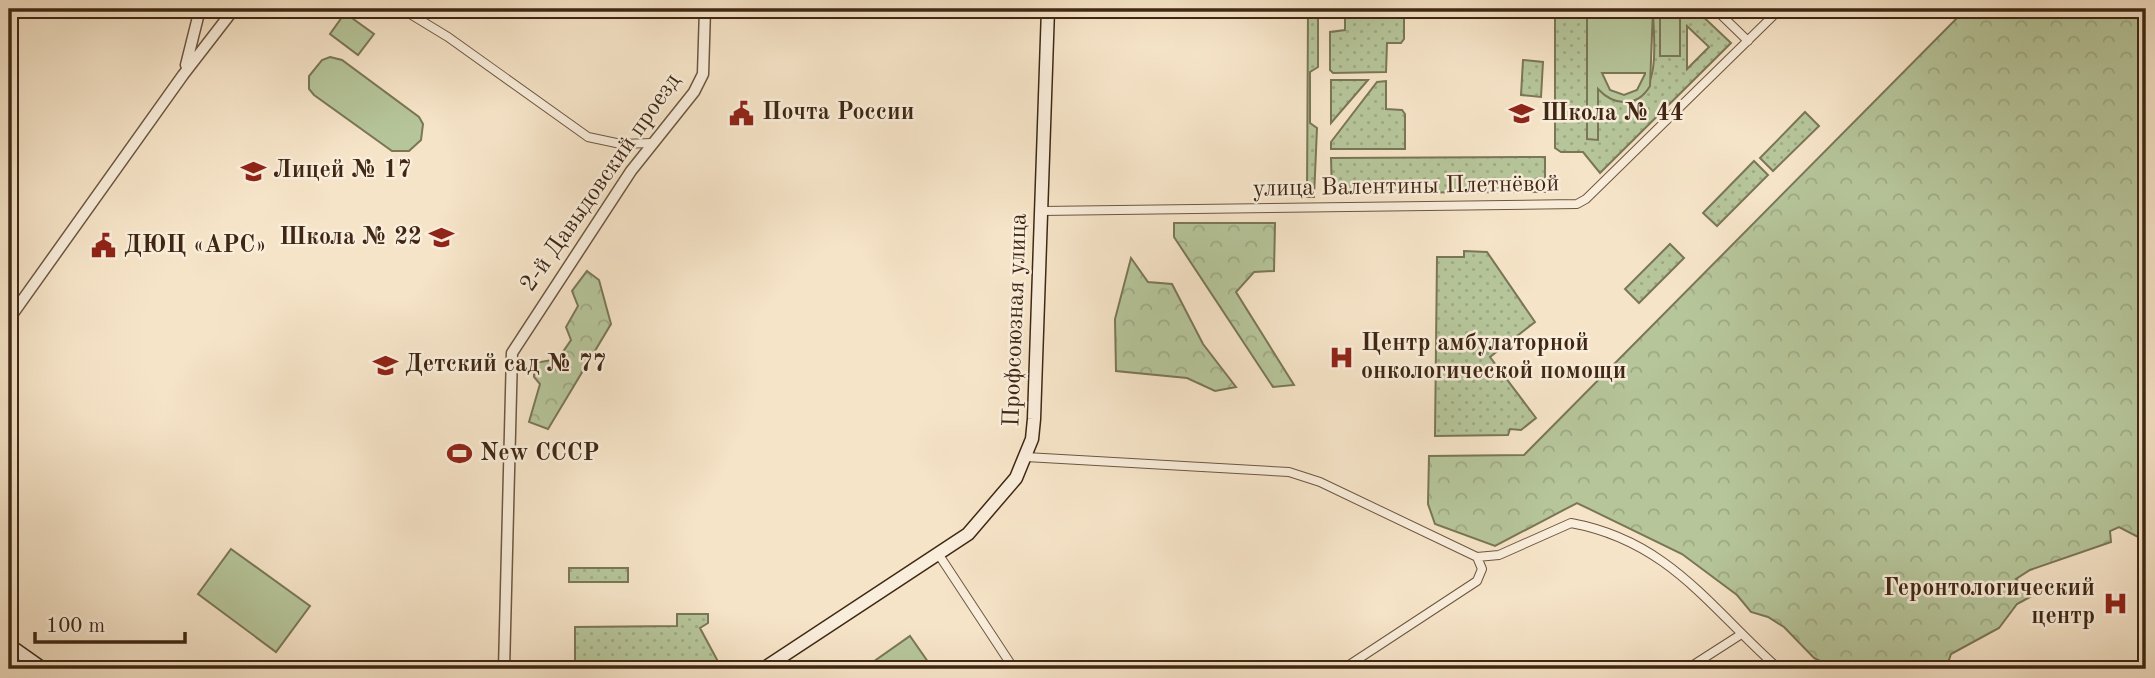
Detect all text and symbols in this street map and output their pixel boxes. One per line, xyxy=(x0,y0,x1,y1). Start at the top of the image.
street label: 2-й Давыдовский проезд xyxy=(517,69,686,297)
public building icon: Почта России xyxy=(728,99,756,127)
school or university icon: Школа № 44 xyxy=(1507,100,1535,128)
place label: Почта России xyxy=(762,101,914,125)
place label: Школа № 44 xyxy=(1541,102,1684,126)
school or university icon: Лицей № 17 xyxy=(239,157,267,185)
place label: Лицей № 17 xyxy=(273,159,411,183)
street label: улица Валентины Плетнёвой xyxy=(1252,172,1560,202)
street label: Профсоюзная улица xyxy=(1000,213,1032,427)
school or university icon: Школа № 22 xyxy=(428,224,456,252)
place label: Школа № 22 xyxy=(279,226,422,250)
public building icon: ДЮЦ «АРС» xyxy=(90,232,118,260)
place label: ДЮЦ «АРС» xyxy=(124,234,267,258)
place label: Центр амбулаторной онкологической помощи xyxy=(1361,332,1627,384)
hospital icon: Центр амбулаторной онкологической помощи xyxy=(1327,344,1355,372)
school or university icon: Детский сад № 77 xyxy=(371,351,399,379)
place label: Детский сад № 77 xyxy=(405,353,607,377)
sports icon: New СССР xyxy=(446,440,474,468)
place label: New СССР xyxy=(480,442,599,466)
place label: Геронтологический центр xyxy=(1883,577,2095,629)
hospital icon: Геронтологический центр xyxy=(2101,589,2129,617)
scale bar xyxy=(35,601,186,645)
text: 100 m xyxy=(46,616,105,637)

